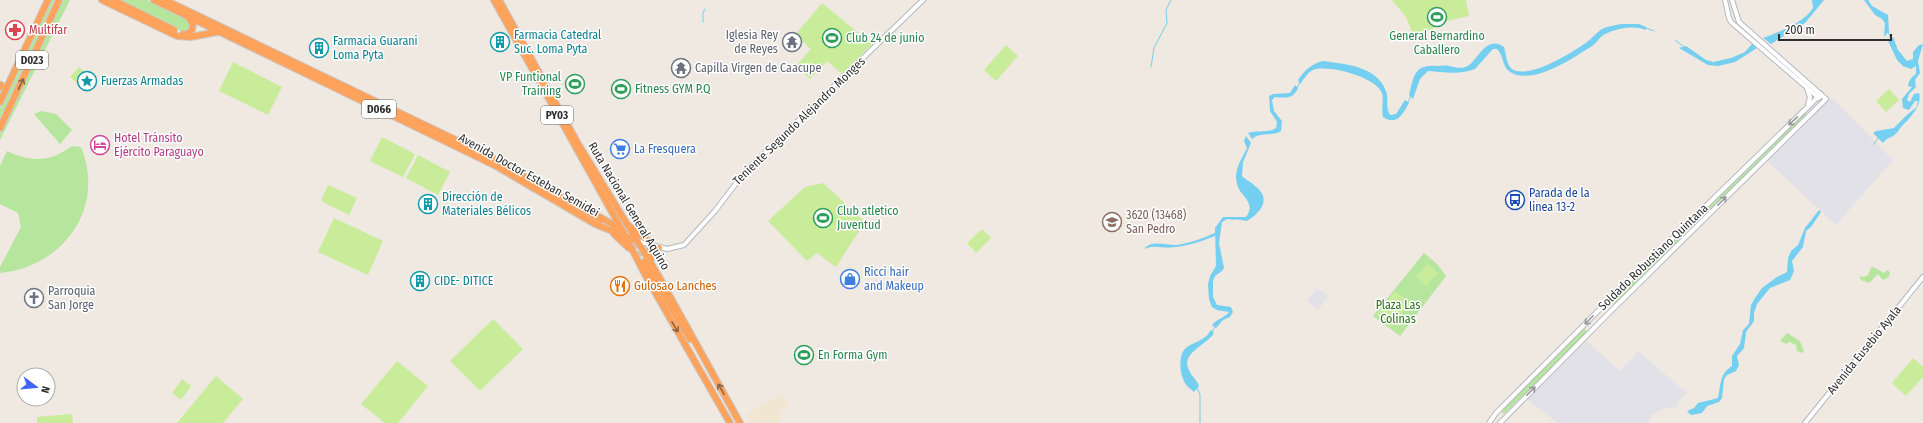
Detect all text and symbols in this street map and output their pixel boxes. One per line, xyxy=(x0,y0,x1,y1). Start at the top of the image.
sports icon: General Bernardino Caballero xyxy=(1426,6,1448,28)
scale bar xyxy=(1779,16,1891,42)
pharmacy icon: Multifar xyxy=(4,19,26,41)
place label: Multifar xyxy=(29,23,68,37)
text: 200 m xyxy=(1785,23,1815,37)
sports icon: Club 24 de junio xyxy=(821,27,843,49)
place label: Farmacia Catedral Suc. Loma Pyta xyxy=(514,28,601,56)
place label: Iglesia Rey de Reyes xyxy=(726,28,779,56)
place label: General Bernardino Caballero xyxy=(1389,29,1485,57)
building icon: Farmacia Catedral Suc. Loma Pyta xyxy=(489,31,511,53)
temple icon: Iglesia Rey de Reyes xyxy=(781,31,803,53)
place label: Club 24 de junio xyxy=(846,31,924,45)
place label: Farmacia Guarani Loma Pyta xyxy=(333,34,418,62)
building icon: Farmacia Guarani Loma Pyta xyxy=(308,37,330,59)
road number: D023 xyxy=(16,51,48,69)
street label: Teniente Segundo Alejandro Monges xyxy=(730,54,868,188)
temple icon: Capilla Virgen de Caacupe xyxy=(670,57,692,79)
place label: Capilla Virgen de Caacupe xyxy=(695,61,821,75)
place icon: Fuerzas Armadas xyxy=(76,70,98,92)
place label: VP Funtional Training xyxy=(500,70,561,98)
sports icon: VP Funtional Training xyxy=(564,73,586,95)
place label: Fuerzas Armadas xyxy=(101,74,183,88)
one-way arrow xyxy=(18,78,25,90)
sports icon: Fitness GYM P.Q xyxy=(610,78,632,100)
place label: Fitness GYM P.Q xyxy=(635,82,711,96)
road number: D066 xyxy=(362,100,396,118)
road number: PY03 xyxy=(541,106,573,124)
one-way arrow xyxy=(1788,117,1798,126)
street label: Avenida Doctor Esteban Semidei xyxy=(456,130,602,220)
place label: Hotel Tránsito Ejército Paraguayo xyxy=(114,131,204,159)
hotel icon: Hotel Tránsito Ejército Paraguayo xyxy=(89,134,111,156)
supermarket icon: La Fresquera xyxy=(609,138,631,160)
street label: Ruta Nacional General Aquino xyxy=(585,140,673,272)
place label: La Fresquera xyxy=(634,142,696,156)
place label: Parada de la linea 13-2 xyxy=(1529,186,1590,214)
bus stop icon: Parada de la linea 13-2 xyxy=(1504,189,1526,211)
place label: Dirección de Materiales Bélicos xyxy=(442,190,531,218)
building icon: Dirección de Materiales Bélicos xyxy=(417,193,439,215)
one-way arrow xyxy=(1717,196,1727,205)
street label: Soldado Robustiano Quintana xyxy=(1595,201,1711,313)
place label: Club atletico Juventud xyxy=(837,204,899,232)
sports icon: Club atletico Juventud xyxy=(812,207,834,229)
place label: 3620 (13468) San Pedro xyxy=(1126,208,1187,236)
school or university icon: 3620 (13468) San Pedro xyxy=(1101,211,1123,233)
place label: Ricci hair and Makeup xyxy=(864,265,924,293)
shop icon: Ricci hair and Makeup xyxy=(839,268,861,290)
building icon: CIDE- DITICE xyxy=(409,270,431,292)
place label: CIDE- DITICE xyxy=(434,274,494,288)
restaurant icon: Gulosao Lanches xyxy=(609,275,631,297)
place label: Gulosao Lanches xyxy=(634,279,717,293)
place label: Parroquia San Jorge xyxy=(48,284,96,312)
church icon: Parroquia San Jorge xyxy=(23,287,45,309)
park label: Plaza Las Colinas xyxy=(1376,298,1420,326)
street label: Avenida Eusebio Ayala xyxy=(1824,303,1904,397)
one-way arrow xyxy=(1584,315,1594,325)
one-way arrow xyxy=(671,321,679,333)
sports icon: En Forma Gym xyxy=(793,344,815,366)
place label: En Forma Gym xyxy=(818,348,887,362)
north arrow xyxy=(16,367,56,407)
one-way arrow xyxy=(716,383,724,395)
text: N xyxy=(38,385,52,395)
one-way arrow xyxy=(1526,386,1536,396)

